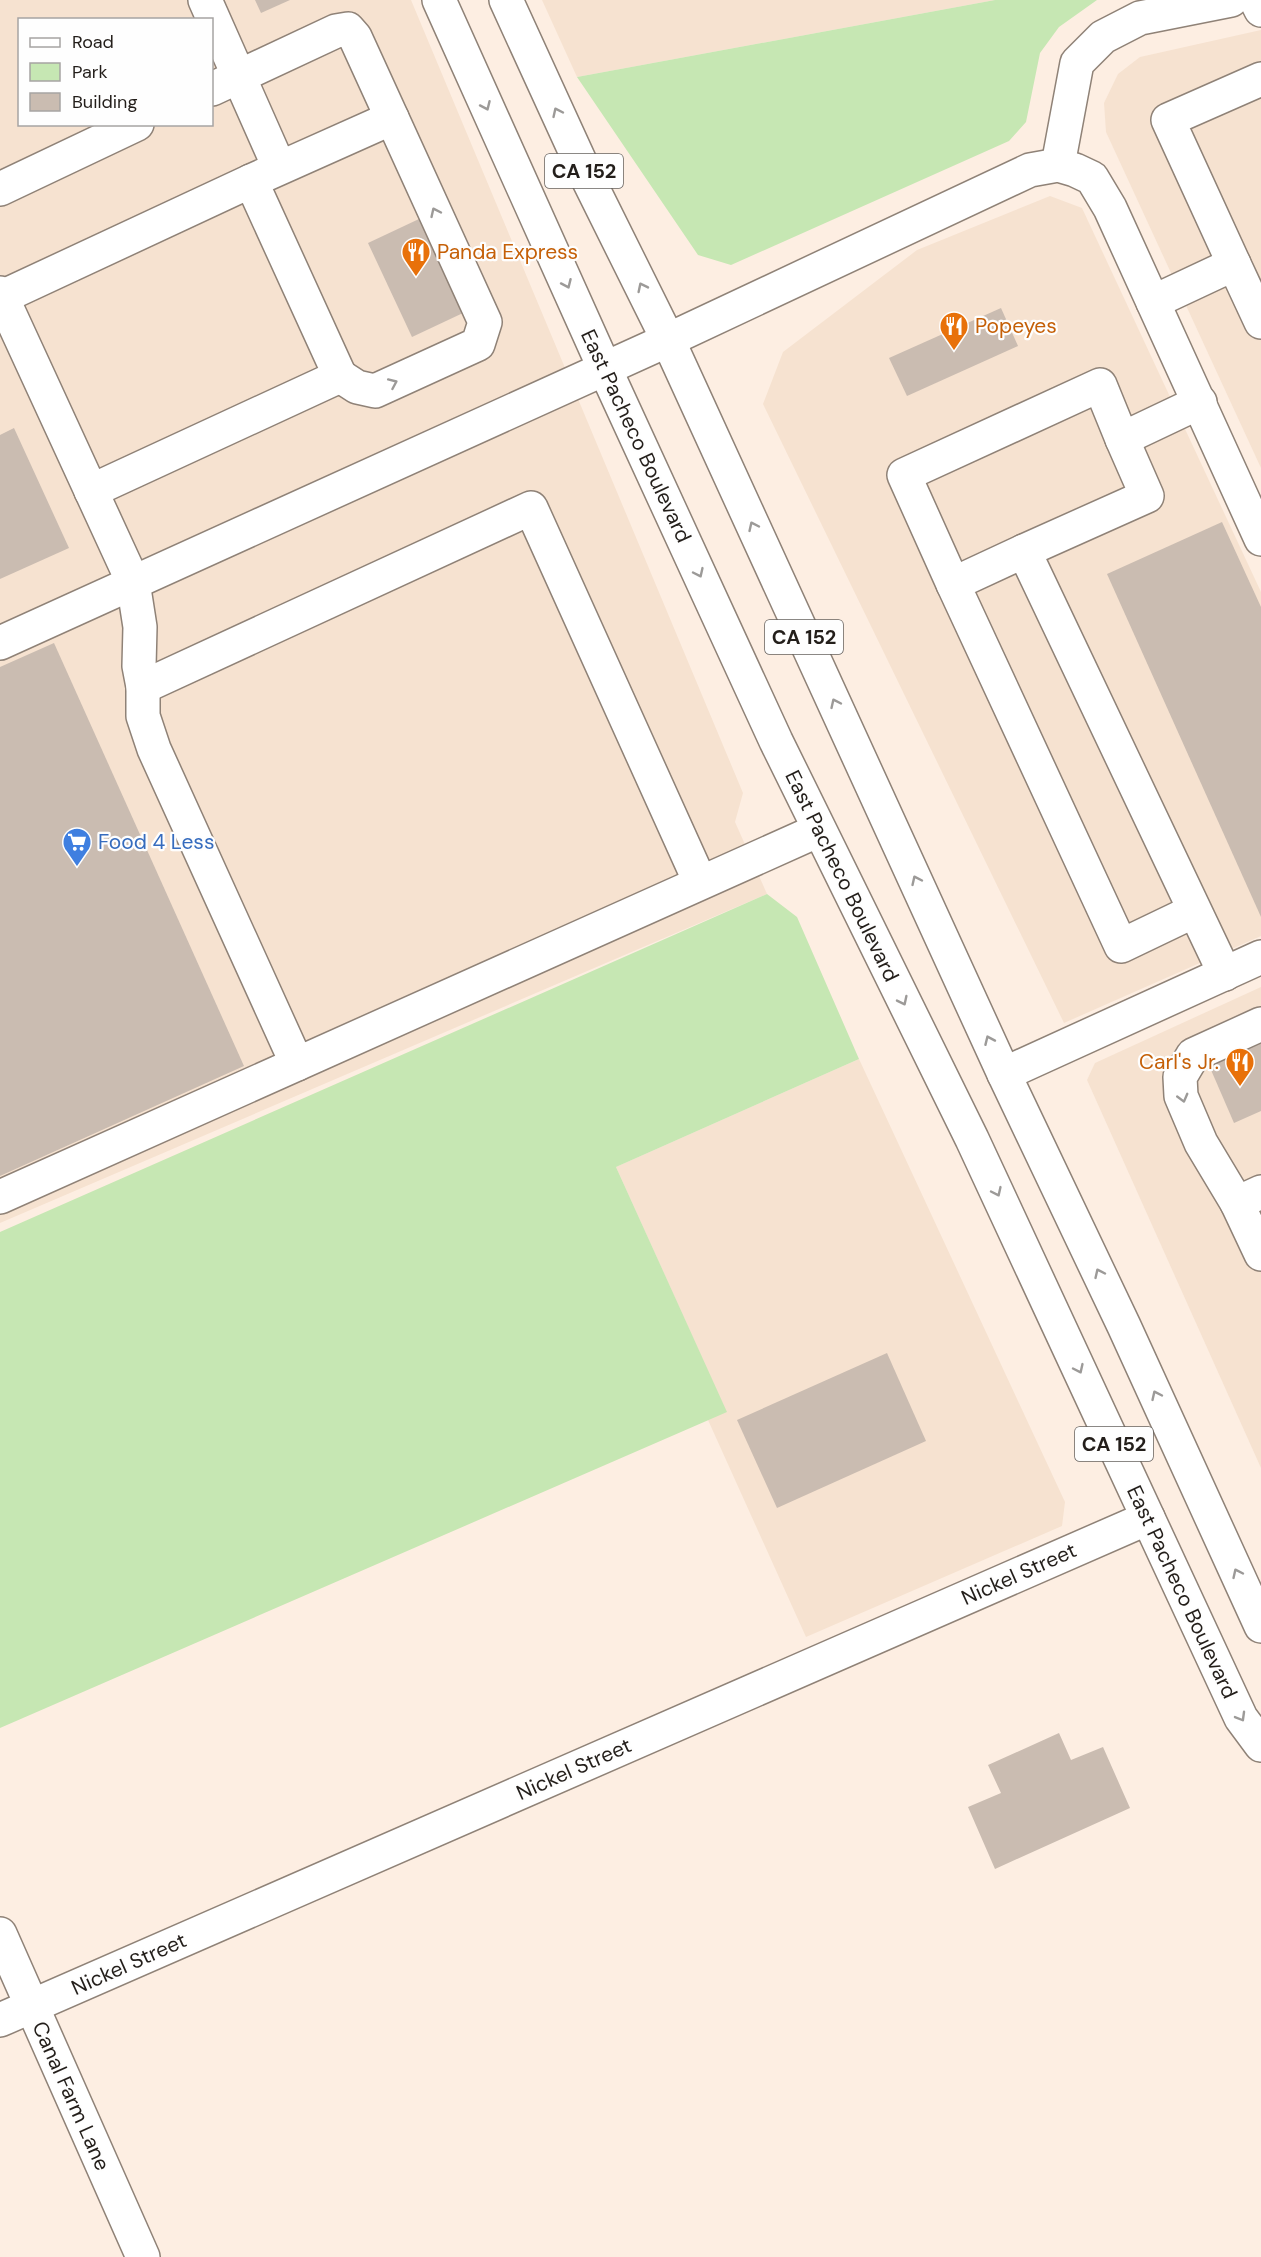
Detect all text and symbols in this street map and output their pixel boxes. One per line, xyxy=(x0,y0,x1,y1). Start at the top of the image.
legend xyxy=(18,18,213,126)
text: Road xyxy=(72,30,114,54)
text: Park xyxy=(72,60,108,84)
text: Building xyxy=(72,90,137,114)
one-way arrow xyxy=(479,100,491,111)
one-way arrow xyxy=(552,107,564,118)
road number: CA 152 xyxy=(545,154,623,188)
one-way arrow xyxy=(431,208,443,219)
restaurant icon: Panda Express xyxy=(400,236,432,278)
place label: Panda Express xyxy=(437,238,578,266)
one-way arrow xyxy=(559,277,571,288)
one-way arrow xyxy=(637,283,649,294)
restaurant icon: Popeyes xyxy=(938,310,970,352)
place label: Popeyes xyxy=(975,312,1057,340)
street label: East Pacheco Boulevard xyxy=(574,325,698,547)
one-way arrow xyxy=(386,378,397,390)
one-way arrow xyxy=(749,522,761,533)
one-way arrow xyxy=(692,567,704,578)
road number: CA 152 xyxy=(765,620,843,654)
one-way arrow xyxy=(830,699,842,710)
street label: East Pacheco Boulevard xyxy=(779,766,905,986)
supermarket icon: Food 4 Less xyxy=(61,826,93,868)
place label: Food 4 Less xyxy=(98,828,214,856)
one-way arrow xyxy=(912,876,924,887)
one-way arrow xyxy=(896,994,908,1005)
one-way arrow xyxy=(984,1035,996,1046)
restaurant icon: Carl's Jr. xyxy=(1224,1046,1256,1088)
place label: Carl's Jr. xyxy=(1139,1048,1219,1076)
one-way arrow xyxy=(1176,1093,1189,1103)
one-way arrow xyxy=(990,1186,1002,1197)
one-way arrow xyxy=(1094,1268,1106,1279)
one-way arrow xyxy=(1072,1362,1084,1373)
one-way arrow xyxy=(1151,1391,1163,1402)
road number: CA 152 xyxy=(1075,1427,1153,1461)
street label: East Pacheco Boulevard xyxy=(1120,1481,1244,1703)
street label: Nickel Street xyxy=(957,1536,1081,1612)
one-way arrow xyxy=(1232,1568,1244,1579)
one-way arrow xyxy=(1234,1711,1245,1721)
street label: Nickel Street xyxy=(512,1731,636,1807)
street label: Nickel Street xyxy=(67,1926,191,2002)
street label: Canal Farm Lane xyxy=(26,2017,117,2175)

